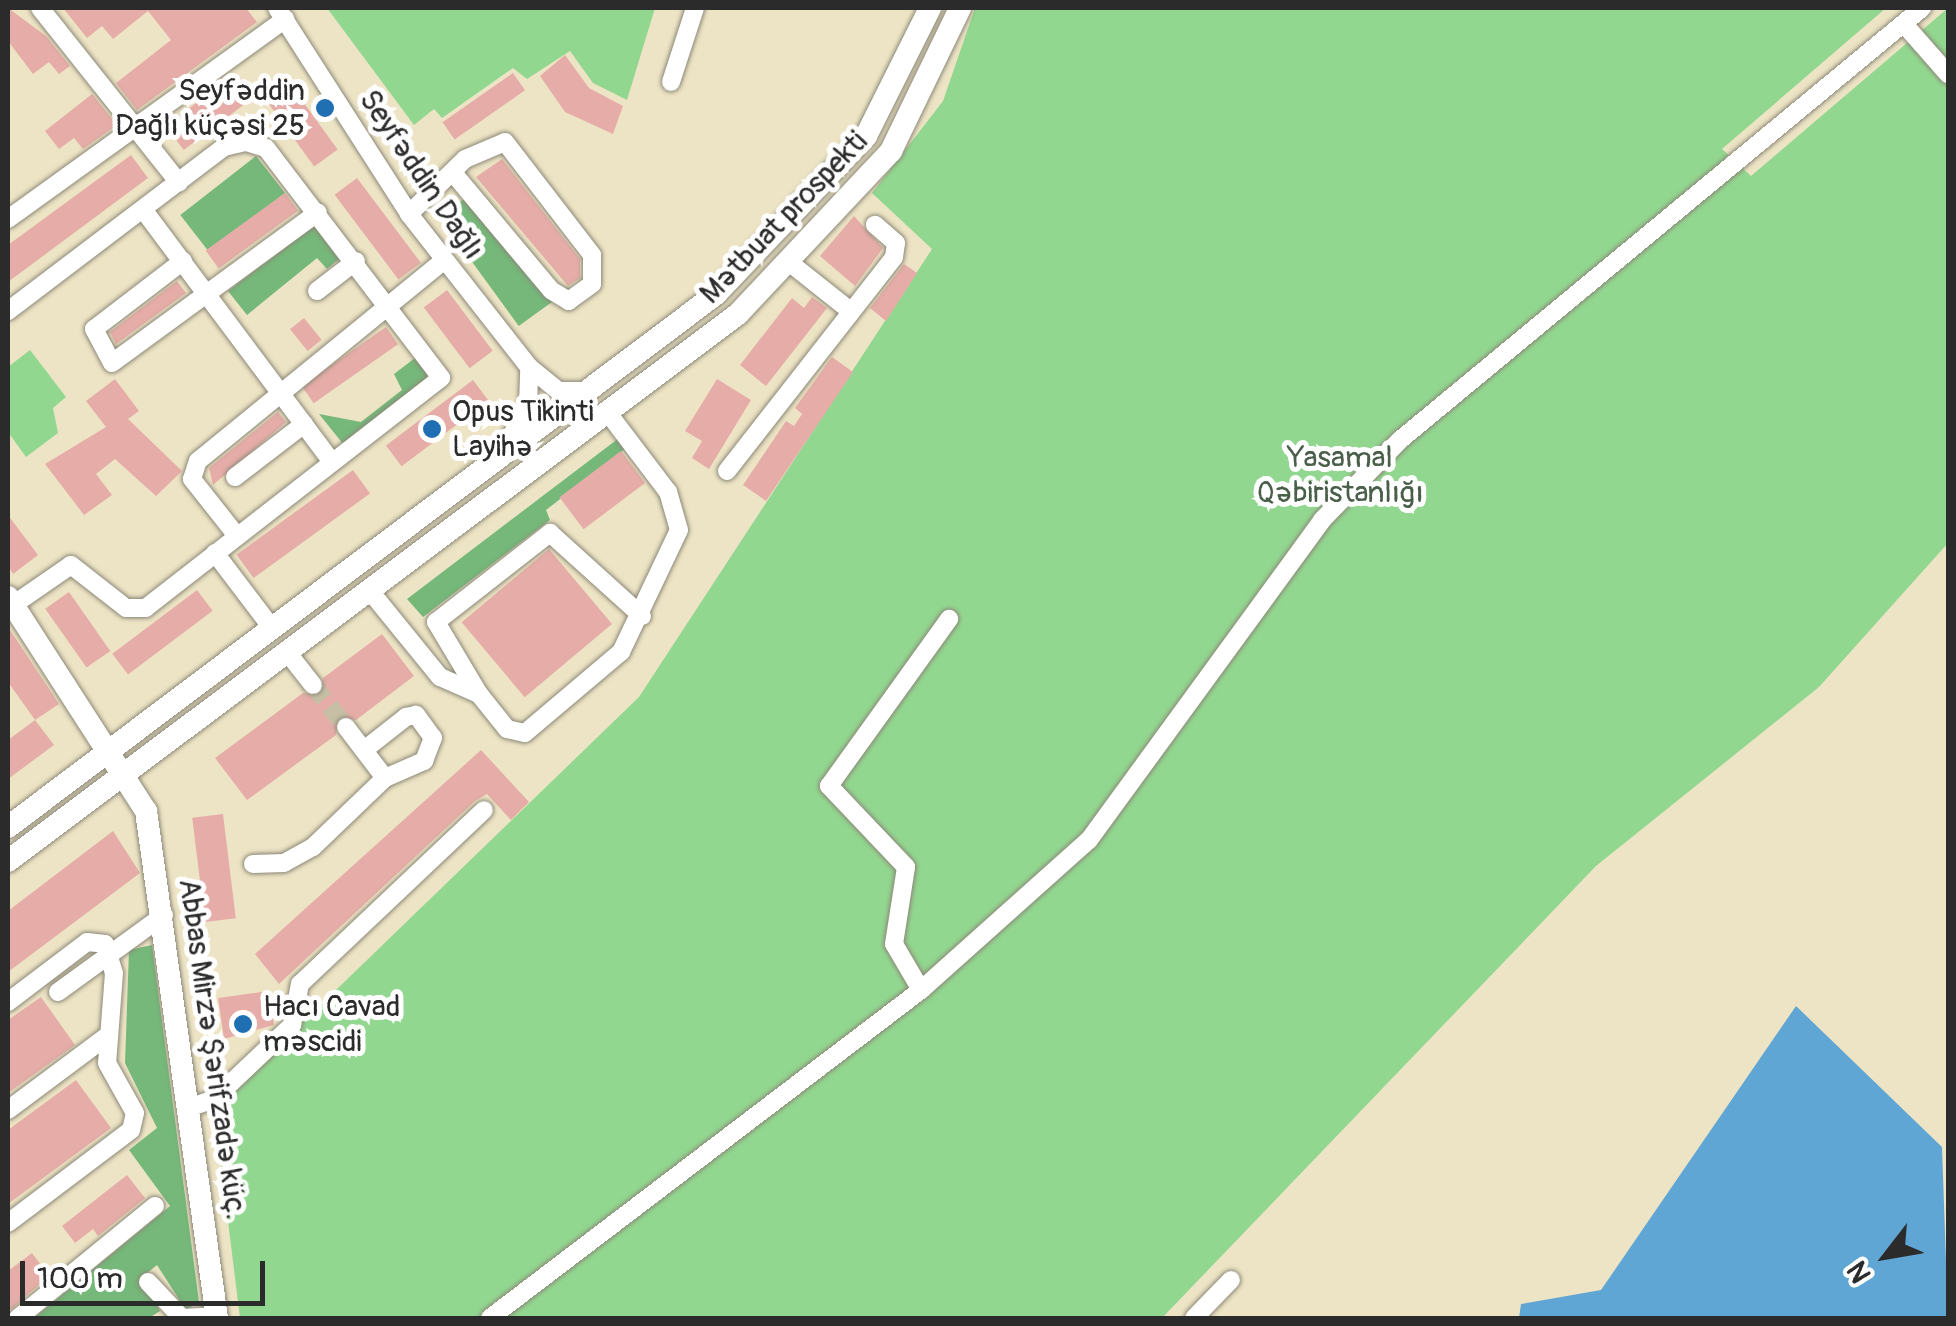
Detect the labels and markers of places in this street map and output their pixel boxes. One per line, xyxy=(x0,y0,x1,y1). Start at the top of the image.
place label: Seyfəddin Dağlı küçəsi 25 xyxy=(115,73,305,144)
marker: Seyfəddin Dağlı küçəsi 25 xyxy=(314,97,336,119)
place label: Opus Tikinti Layihə xyxy=(452,394,594,464)
marker: Opus Tikinti Layihə xyxy=(421,418,443,440)
place label: Hacı Cavad məscidi xyxy=(263,989,400,1060)
marker: Hacı Cavad məscidi xyxy=(232,1013,254,1035)

